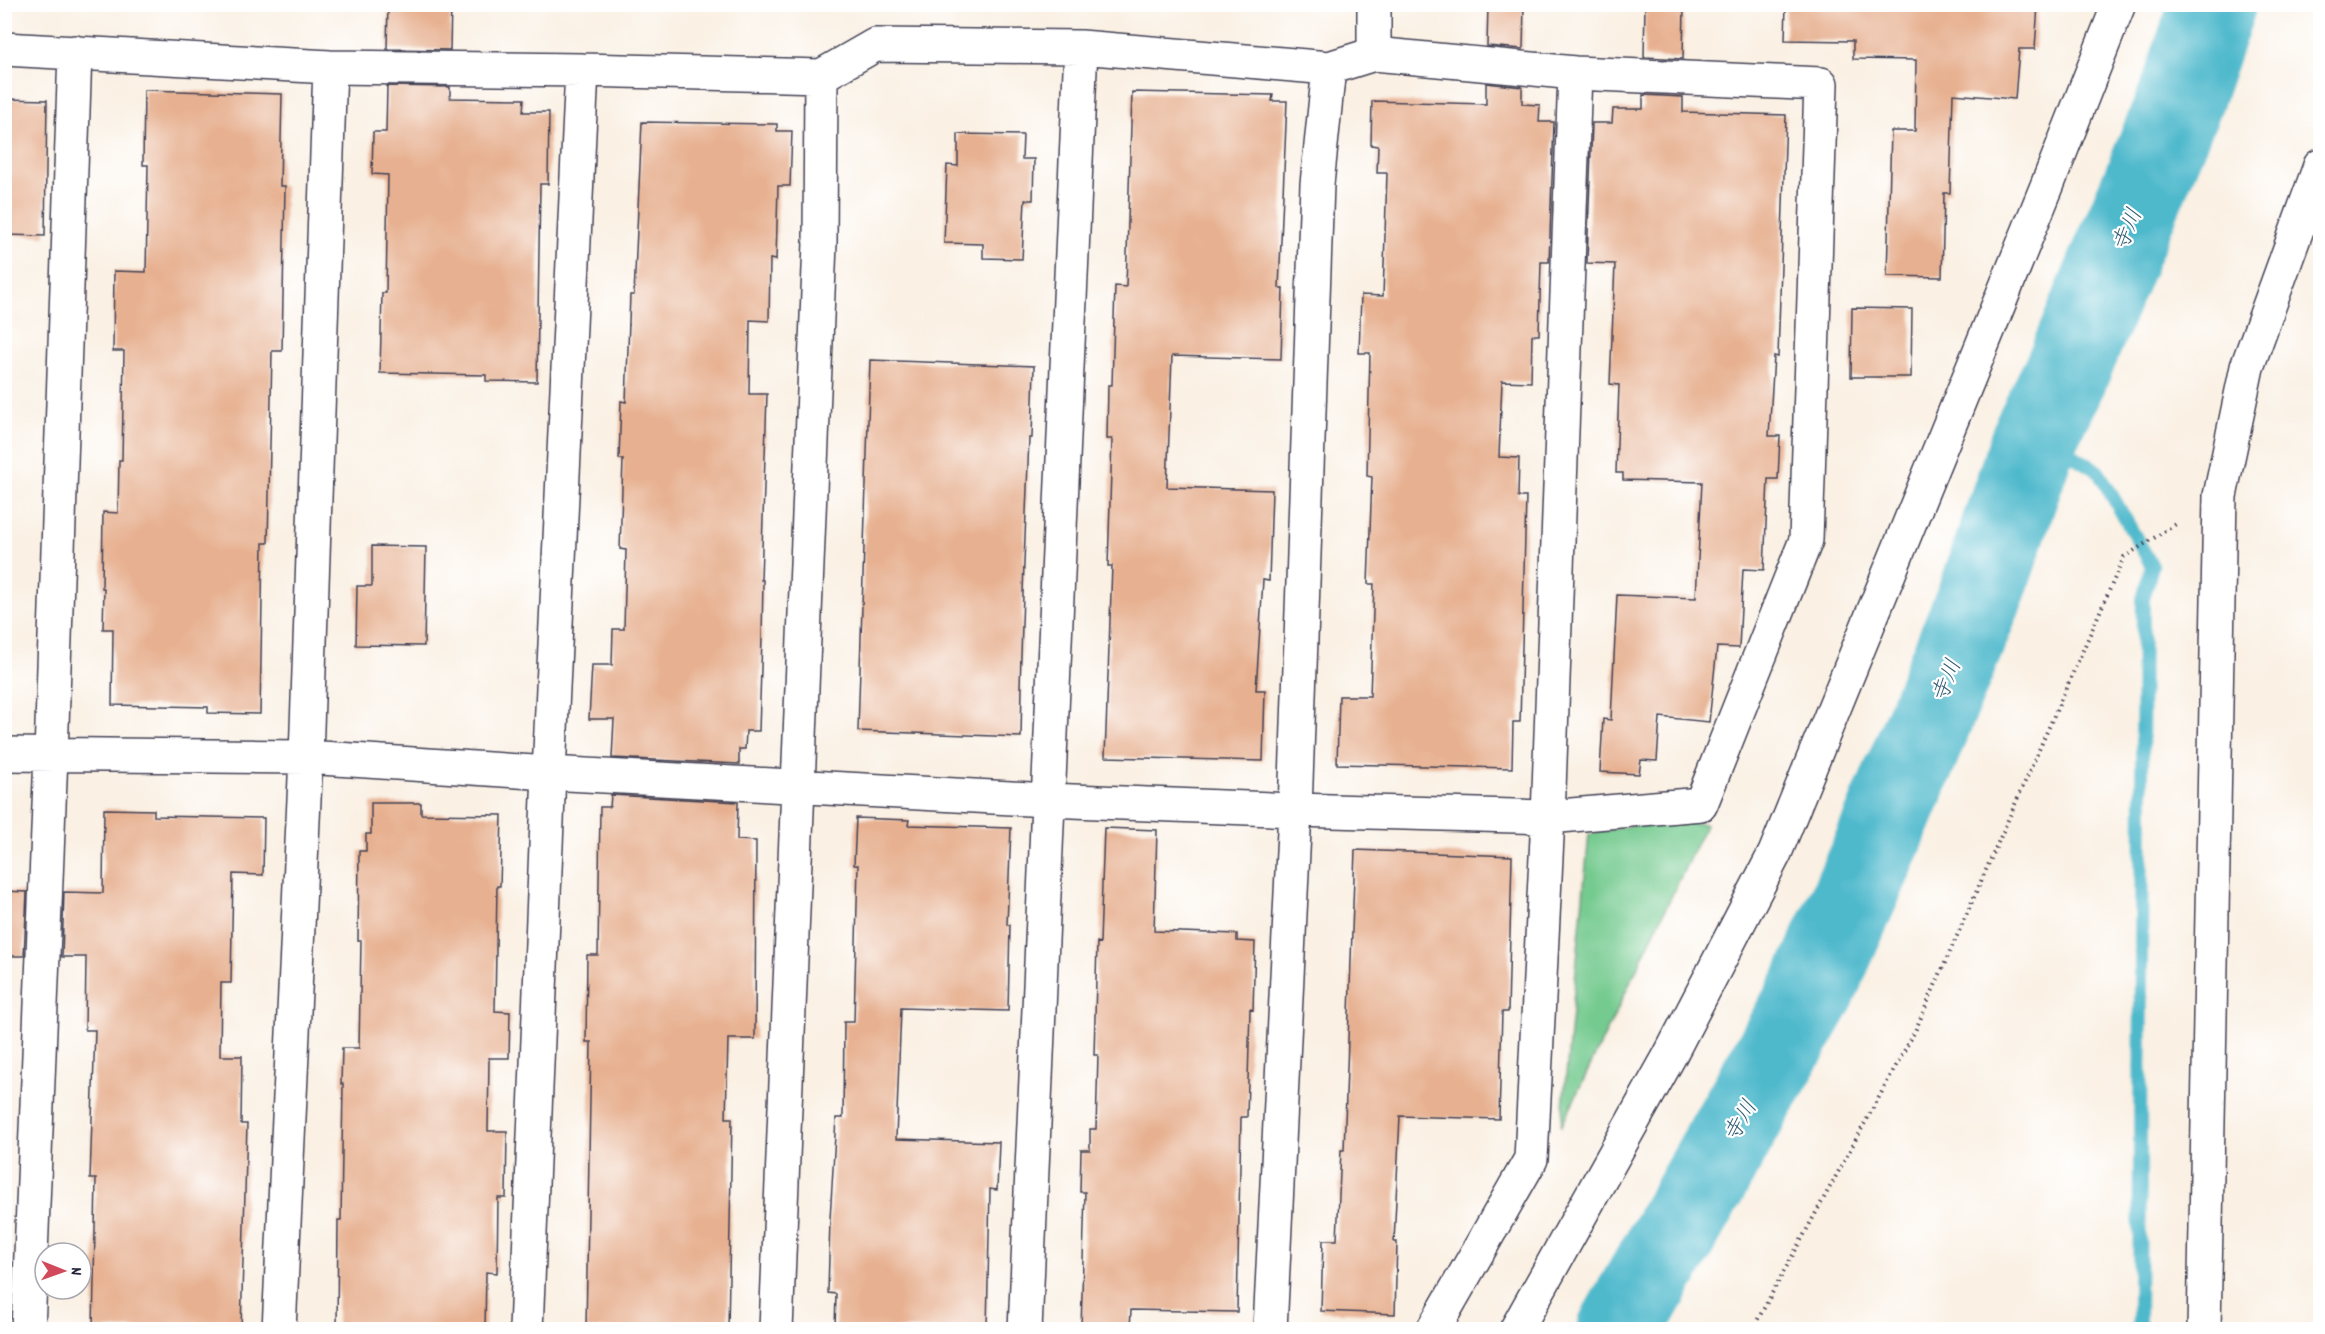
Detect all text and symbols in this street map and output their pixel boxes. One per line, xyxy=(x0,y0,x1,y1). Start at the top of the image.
water label: 寺川 xyxy=(2106,204,2152,257)
water label: 寺川 xyxy=(1926,655,1971,708)
water label: 寺川 xyxy=(1718,1095,1766,1149)
north arrow xyxy=(33,1241,93,1301)
text: N xyxy=(64,1267,87,1275)

